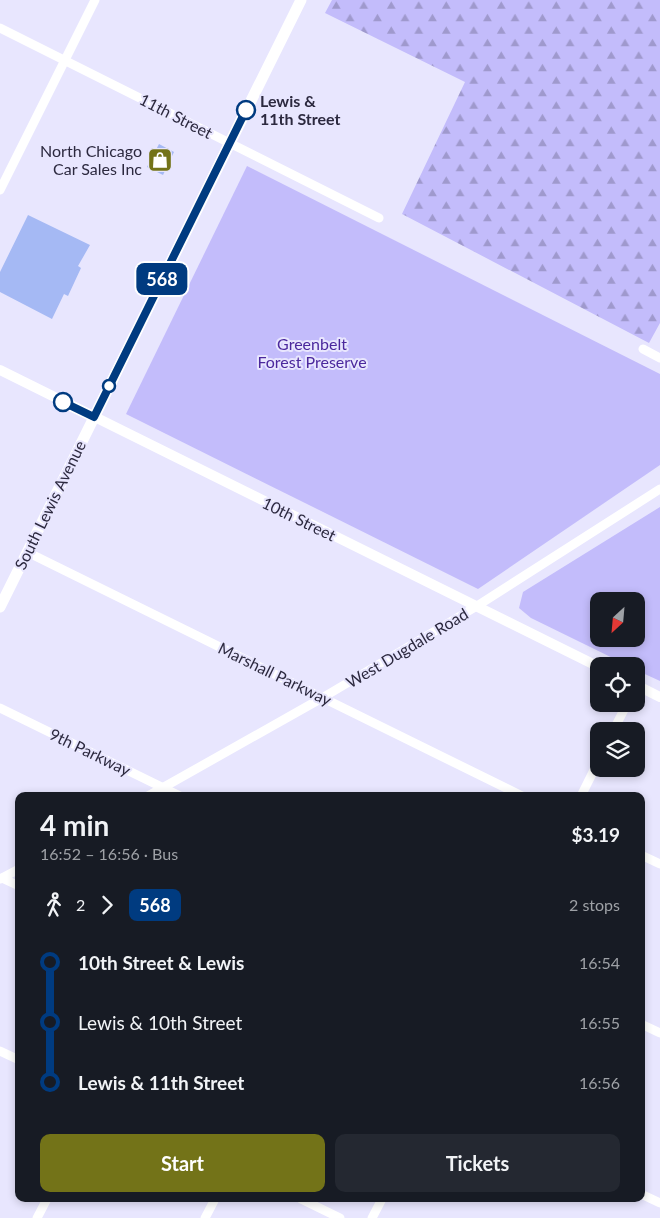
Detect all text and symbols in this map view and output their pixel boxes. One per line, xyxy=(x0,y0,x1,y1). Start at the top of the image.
street label: 11th Street xyxy=(137,89,216,142)
place label: Lewis & 11th Street xyxy=(260,91,341,128)
marker: Lewis & 11th Street xyxy=(236,100,256,120)
place label: North Chicago Car Sales Inc xyxy=(40,141,142,178)
shop icon: North Chicago Car Sales Inc xyxy=(147,147,173,173)
line badge: 568 xyxy=(133,263,191,295)
text: 568 xyxy=(146,268,178,290)
park label: Greenbelt Forest Preserve xyxy=(257,334,367,371)
unlabelled marker xyxy=(102,379,116,393)
unlabelled marker xyxy=(53,392,73,412)
street label: South Lewis Avenue xyxy=(10,437,89,572)
street label: 10th Street xyxy=(259,493,339,545)
north arrow xyxy=(590,592,645,648)
map controls xyxy=(590,592,645,777)
street label: West Dugdale Road xyxy=(342,604,471,691)
street label: Marshall Parkway xyxy=(216,638,336,709)
button: locate xyxy=(590,657,645,712)
button: layers xyxy=(590,722,645,777)
street label: 9th Parkway xyxy=(47,724,135,780)
text: 4 min xyxy=(40,808,109,842)
text: $3.19 xyxy=(571,823,620,846)
text: 16:52 – 16:56 · Bus xyxy=(40,844,178,863)
icon: walk xyxy=(40,891,68,919)
icon: forward xyxy=(93,891,121,919)
text: 568 xyxy=(139,894,171,916)
text: 2 xyxy=(76,895,85,914)
text: 2 stops xyxy=(569,895,620,914)
text: 10th Street & Lewis xyxy=(78,951,244,974)
text: 16:54 xyxy=(579,953,620,972)
text: Lewis & 10th Street xyxy=(78,1011,242,1034)
text: 16:55 xyxy=(579,1013,620,1032)
text: Lewis & 11th Street xyxy=(78,1071,244,1094)
text: 16:56 xyxy=(579,1073,620,1092)
button: Start xyxy=(40,1134,325,1192)
button: Tickets xyxy=(335,1134,620,1192)

